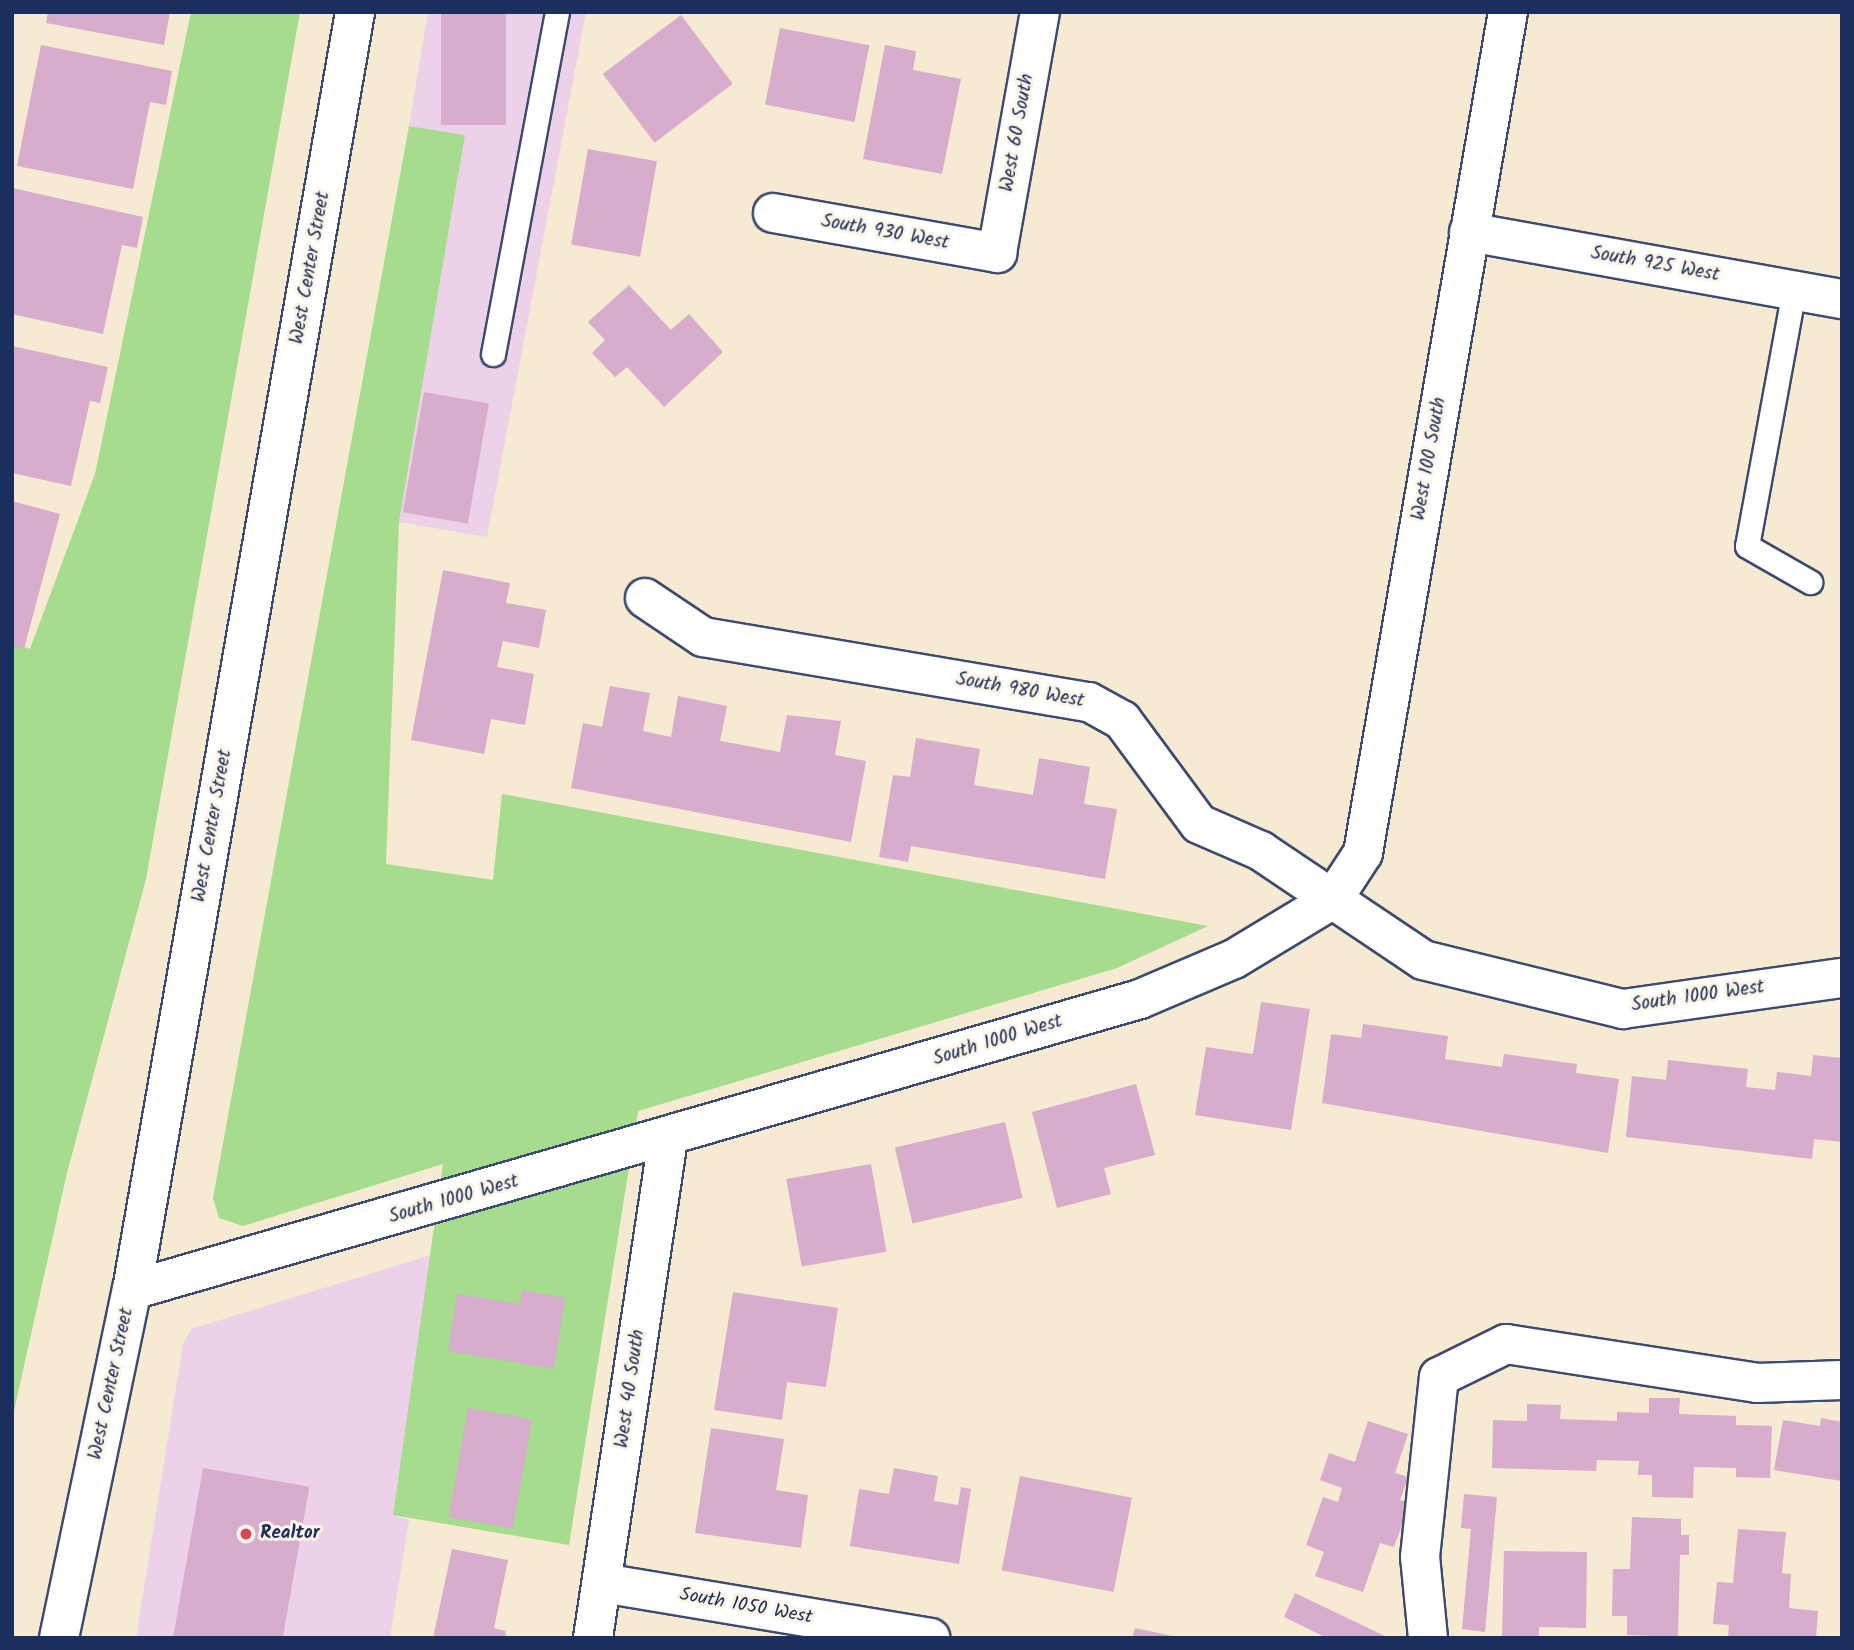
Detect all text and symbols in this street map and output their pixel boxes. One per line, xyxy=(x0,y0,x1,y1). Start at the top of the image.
street label: West 60 South xyxy=(996,72,1040,194)
street label: West Center Street xyxy=(286,190,336,346)
street label: South 930 West xyxy=(819,211,951,255)
street label: South 925 West xyxy=(1589,242,1721,288)
street label: West 100 South xyxy=(1408,396,1452,522)
street label: South 980 West xyxy=(954,669,1086,713)
street label: West Center Street xyxy=(188,748,238,904)
street label: South 1000 West xyxy=(1630,976,1766,1018)
street label: South 1000 West xyxy=(931,1011,1065,1071)
street label: South 1000 West xyxy=(386,1171,522,1229)
street label: West Center Street xyxy=(85,1306,139,1462)
street label: West 40 South xyxy=(611,1328,651,1450)
place label: Realtor xyxy=(260,1523,320,1545)
marker: Realtor xyxy=(238,1526,254,1542)
street label: South 1050 West xyxy=(678,1584,814,1630)

